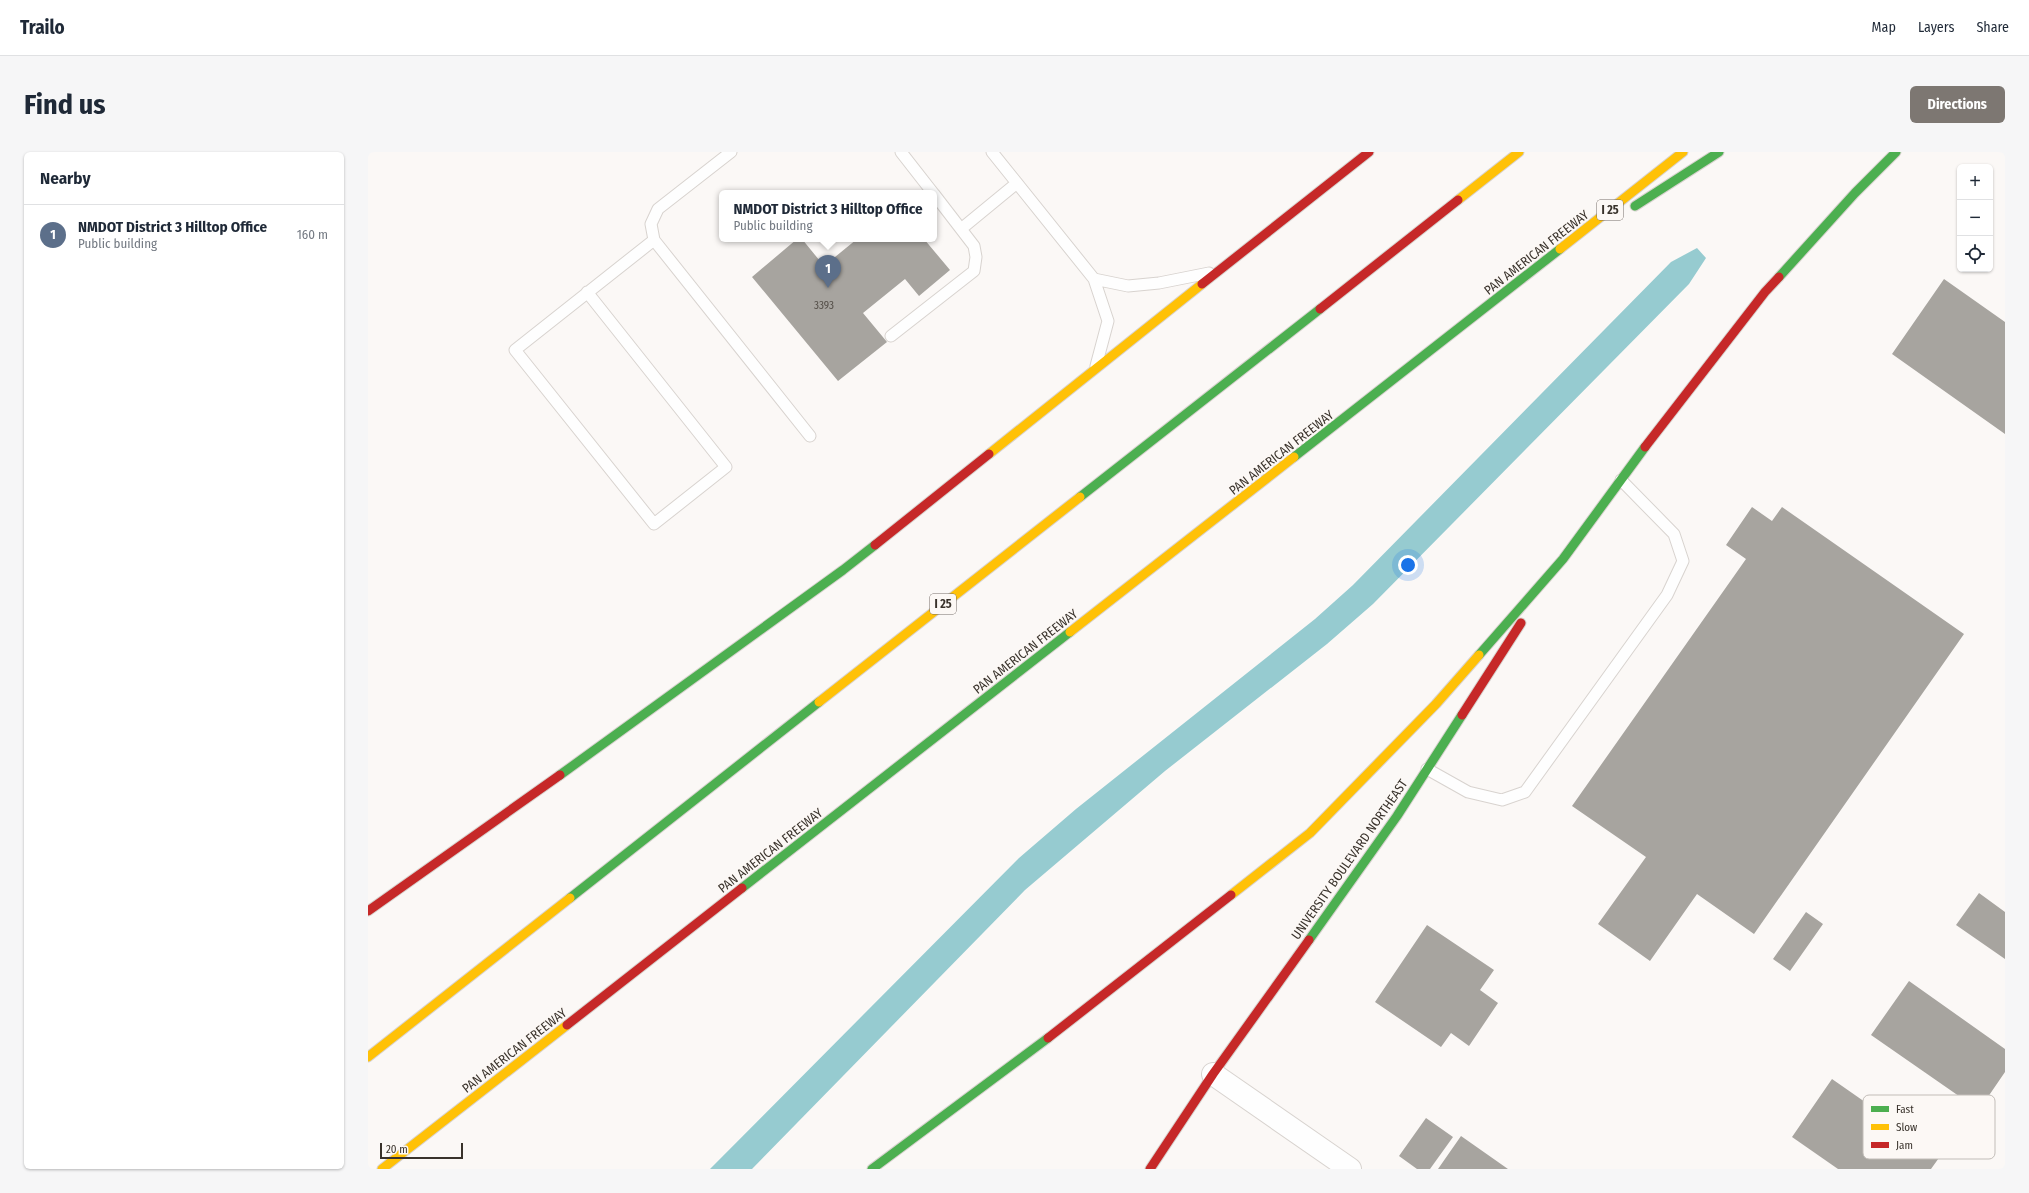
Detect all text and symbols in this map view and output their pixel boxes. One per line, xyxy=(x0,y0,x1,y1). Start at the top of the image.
text: Trailo xyxy=(20,16,65,39)
text: Map xyxy=(1872,19,1896,36)
text: Layers xyxy=(1918,19,1954,36)
text: Share xyxy=(1976,19,2009,36)
button: Directions xyxy=(1910,86,2005,123)
text: Find us xyxy=(24,88,106,121)
map controls xyxy=(1957,164,1993,272)
button: + xyxy=(1957,164,1993,200)
text: Nearby xyxy=(40,168,91,189)
popup xyxy=(719,190,937,242)
text: NMDOT District 3 Hilltop Office xyxy=(733,200,923,218)
road number: I 25 xyxy=(1597,200,1623,220)
button: − xyxy=(1957,200,1993,236)
street label: PAN AMERICAN FREEWAY xyxy=(1481,207,1592,298)
text: NMDOT District 3 Hilltop Office xyxy=(78,218,267,236)
text: Public building xyxy=(733,218,813,233)
text: 1 xyxy=(50,227,56,242)
text: 160 m xyxy=(297,227,328,242)
text: Public building xyxy=(78,236,157,251)
button: locate xyxy=(1957,236,1993,272)
pin: 1 xyxy=(815,255,841,288)
house number: 3393 xyxy=(814,299,834,312)
street label: PAN AMERICAN FREEWAY xyxy=(1226,407,1337,498)
your location xyxy=(1398,555,1418,575)
road number: I 25 xyxy=(930,594,956,614)
street label: PAN AMERICAN FREEWAY xyxy=(970,606,1081,697)
street label: UNIVERSITY BOULEVARD NORTHEAST xyxy=(1288,776,1411,942)
street label: PAN AMERICAN FREEWAY xyxy=(715,805,826,896)
street label: PAN AMERICAN FREEWAY xyxy=(459,1005,570,1096)
legend xyxy=(1863,1095,1995,1159)
text: Fast xyxy=(1896,1103,1914,1116)
text: Slow xyxy=(1896,1121,1917,1134)
text: Jam xyxy=(1896,1139,1913,1152)
scale bar xyxy=(380,1141,463,1160)
text: 20 m xyxy=(386,1143,408,1156)

